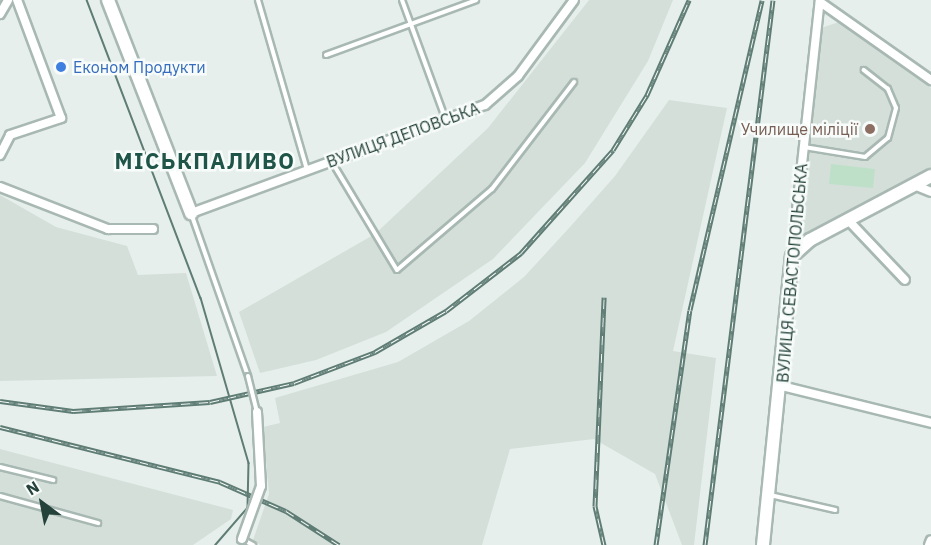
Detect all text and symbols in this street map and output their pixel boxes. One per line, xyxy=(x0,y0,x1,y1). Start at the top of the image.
place label: Економ Продукти xyxy=(73,57,206,77)
marker: Економ Продукти xyxy=(54,60,68,74)
street label: ВУЛИЦЯ ДЕПОВСЬКА xyxy=(324,98,482,172)
place label: Училище міліції xyxy=(741,119,858,139)
marker: Училище міліції xyxy=(863,122,877,136)
district label: МІСЬКПАЛИВО xyxy=(115,148,295,174)
street label: ВУЛИЦЯ СЕВАСТОПОЛЬСЬКА xyxy=(773,162,811,384)
north arrow xyxy=(12,473,72,533)
text: N xyxy=(22,476,43,499)

